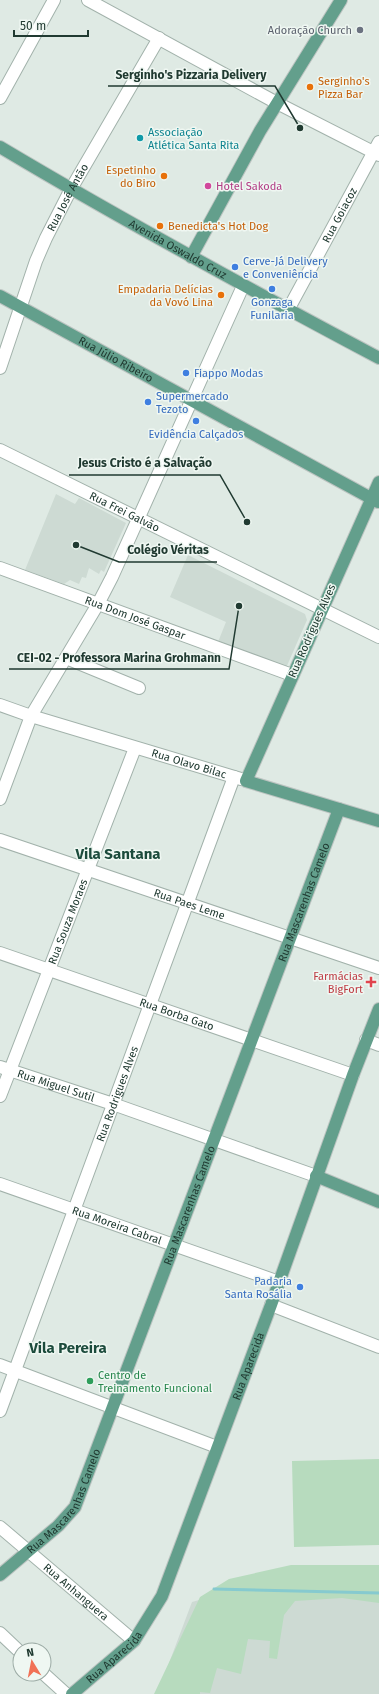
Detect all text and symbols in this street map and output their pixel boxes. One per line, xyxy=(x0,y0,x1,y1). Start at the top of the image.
scale bar xyxy=(14,12,88,38)
text: 50 m xyxy=(20,19,46,33)
place label: Adoração Church xyxy=(268,24,352,37)
marker: Adoração Church xyxy=(355,25,365,35)
callout: Serginho's Pizzaria Delivery xyxy=(108,62,275,86)
text: Serginho's Pizzaria Delivery xyxy=(116,68,267,82)
place label: Serginho's Pizza Bar xyxy=(318,75,370,101)
marker: Serginho's Pizza Bar xyxy=(305,82,315,92)
place label: Associação Atlética Santa Rita xyxy=(148,126,239,152)
marker: Associação Atlética Santa Rita xyxy=(135,133,145,143)
street label: Rua José Antão xyxy=(44,161,91,233)
place label: Espetinho do Biro xyxy=(106,164,156,190)
marker: Espetinho do Biro xyxy=(159,171,169,181)
place label: Hotel Sakoda xyxy=(216,180,282,193)
marker: Hotel Sakoda xyxy=(203,181,213,191)
street label: Rua Goiacoz xyxy=(319,185,360,245)
street label: Avenida Oswaldo Cruz xyxy=(127,217,229,281)
place label: Benedicta's Hot Dog xyxy=(168,220,268,233)
marker: Benedicta's Hot Dog xyxy=(155,221,165,231)
place label: Cerve-Já Delivery e Conveniência xyxy=(243,255,328,281)
marker: Cerve-Já Delivery e Conveniência xyxy=(230,262,240,272)
place label: Empadaria Delícias da Vovó Lina xyxy=(118,283,213,309)
marker: Gonzaga Funilaria xyxy=(267,284,277,294)
marker: Empadaria Delícias da Vovó Lina xyxy=(216,290,226,300)
place label: Gonzaga Funilaria xyxy=(250,296,294,322)
street label: Rua Júlio Ribeiro xyxy=(76,334,156,385)
place label: Fiappo Modas xyxy=(194,367,263,380)
marker: Fiappo Modas xyxy=(181,368,191,378)
place label: Supermercado Tezoto xyxy=(156,390,229,416)
marker: Supermercado Tezoto xyxy=(143,397,153,407)
marker: Evidência Calçados xyxy=(191,416,201,426)
place label: Evidência Calçados xyxy=(149,428,243,441)
callout: Jesus Cristo é a Salvação xyxy=(69,451,220,475)
text: Jesus Cristo é a Salvação xyxy=(77,456,212,471)
street label: Rua Frei Galvão xyxy=(87,489,162,534)
callout: Colégio Véritas xyxy=(119,538,217,562)
text: Colégio Véritas xyxy=(127,543,209,557)
street label: Rua Rodrigues Alves xyxy=(286,582,338,680)
street label: Rua Dom José Gaspar xyxy=(83,593,188,642)
callout: CEI-02 - Professora Marina Grohmann xyxy=(9,645,229,669)
text: CEI-02 - Professora Marina Grohmann xyxy=(17,651,221,665)
street label: Rua Olavo Bilac xyxy=(150,746,228,781)
street label: Rua Mascarenhas Camelo xyxy=(275,841,332,964)
district label: Vila Santana xyxy=(74,845,161,863)
street label: Rua Souza Moraes xyxy=(45,877,90,966)
street label: Rua Paes Leme xyxy=(152,886,227,922)
place label: Farmácias BigFort xyxy=(313,970,363,996)
marker: Farmácias BigFort xyxy=(366,977,376,987)
street label: Rua Borba Gato xyxy=(138,995,216,1033)
street label: Rua Rodrigues Alves xyxy=(93,1044,141,1143)
street label: Rua Miguel Sutil xyxy=(16,1067,96,1104)
street label: Rua Mascarenhas Camelo xyxy=(161,1144,218,1267)
street label: Rua Moreira Cabral xyxy=(70,1203,164,1247)
place label: Padaria Santa Rosália xyxy=(225,1275,292,1301)
marker: Padaria Santa Rosália xyxy=(295,1282,305,1292)
street label: Rua Aparecida xyxy=(229,1330,267,1402)
district label: Vila Pereira xyxy=(28,1339,107,1357)
place label: Centro de Treinamento Funcional xyxy=(98,1369,212,1395)
marker: Centro de Treinamento Funcional xyxy=(85,1376,95,1386)
street label: Rua Mascarenhas Camelo xyxy=(24,1447,103,1556)
street label: Rua Anhanguera xyxy=(41,1560,111,1623)
street label: Rua Aparecida xyxy=(83,1629,145,1686)
north arrow xyxy=(12,1642,52,1682)
text: N xyxy=(26,1646,35,1660)

